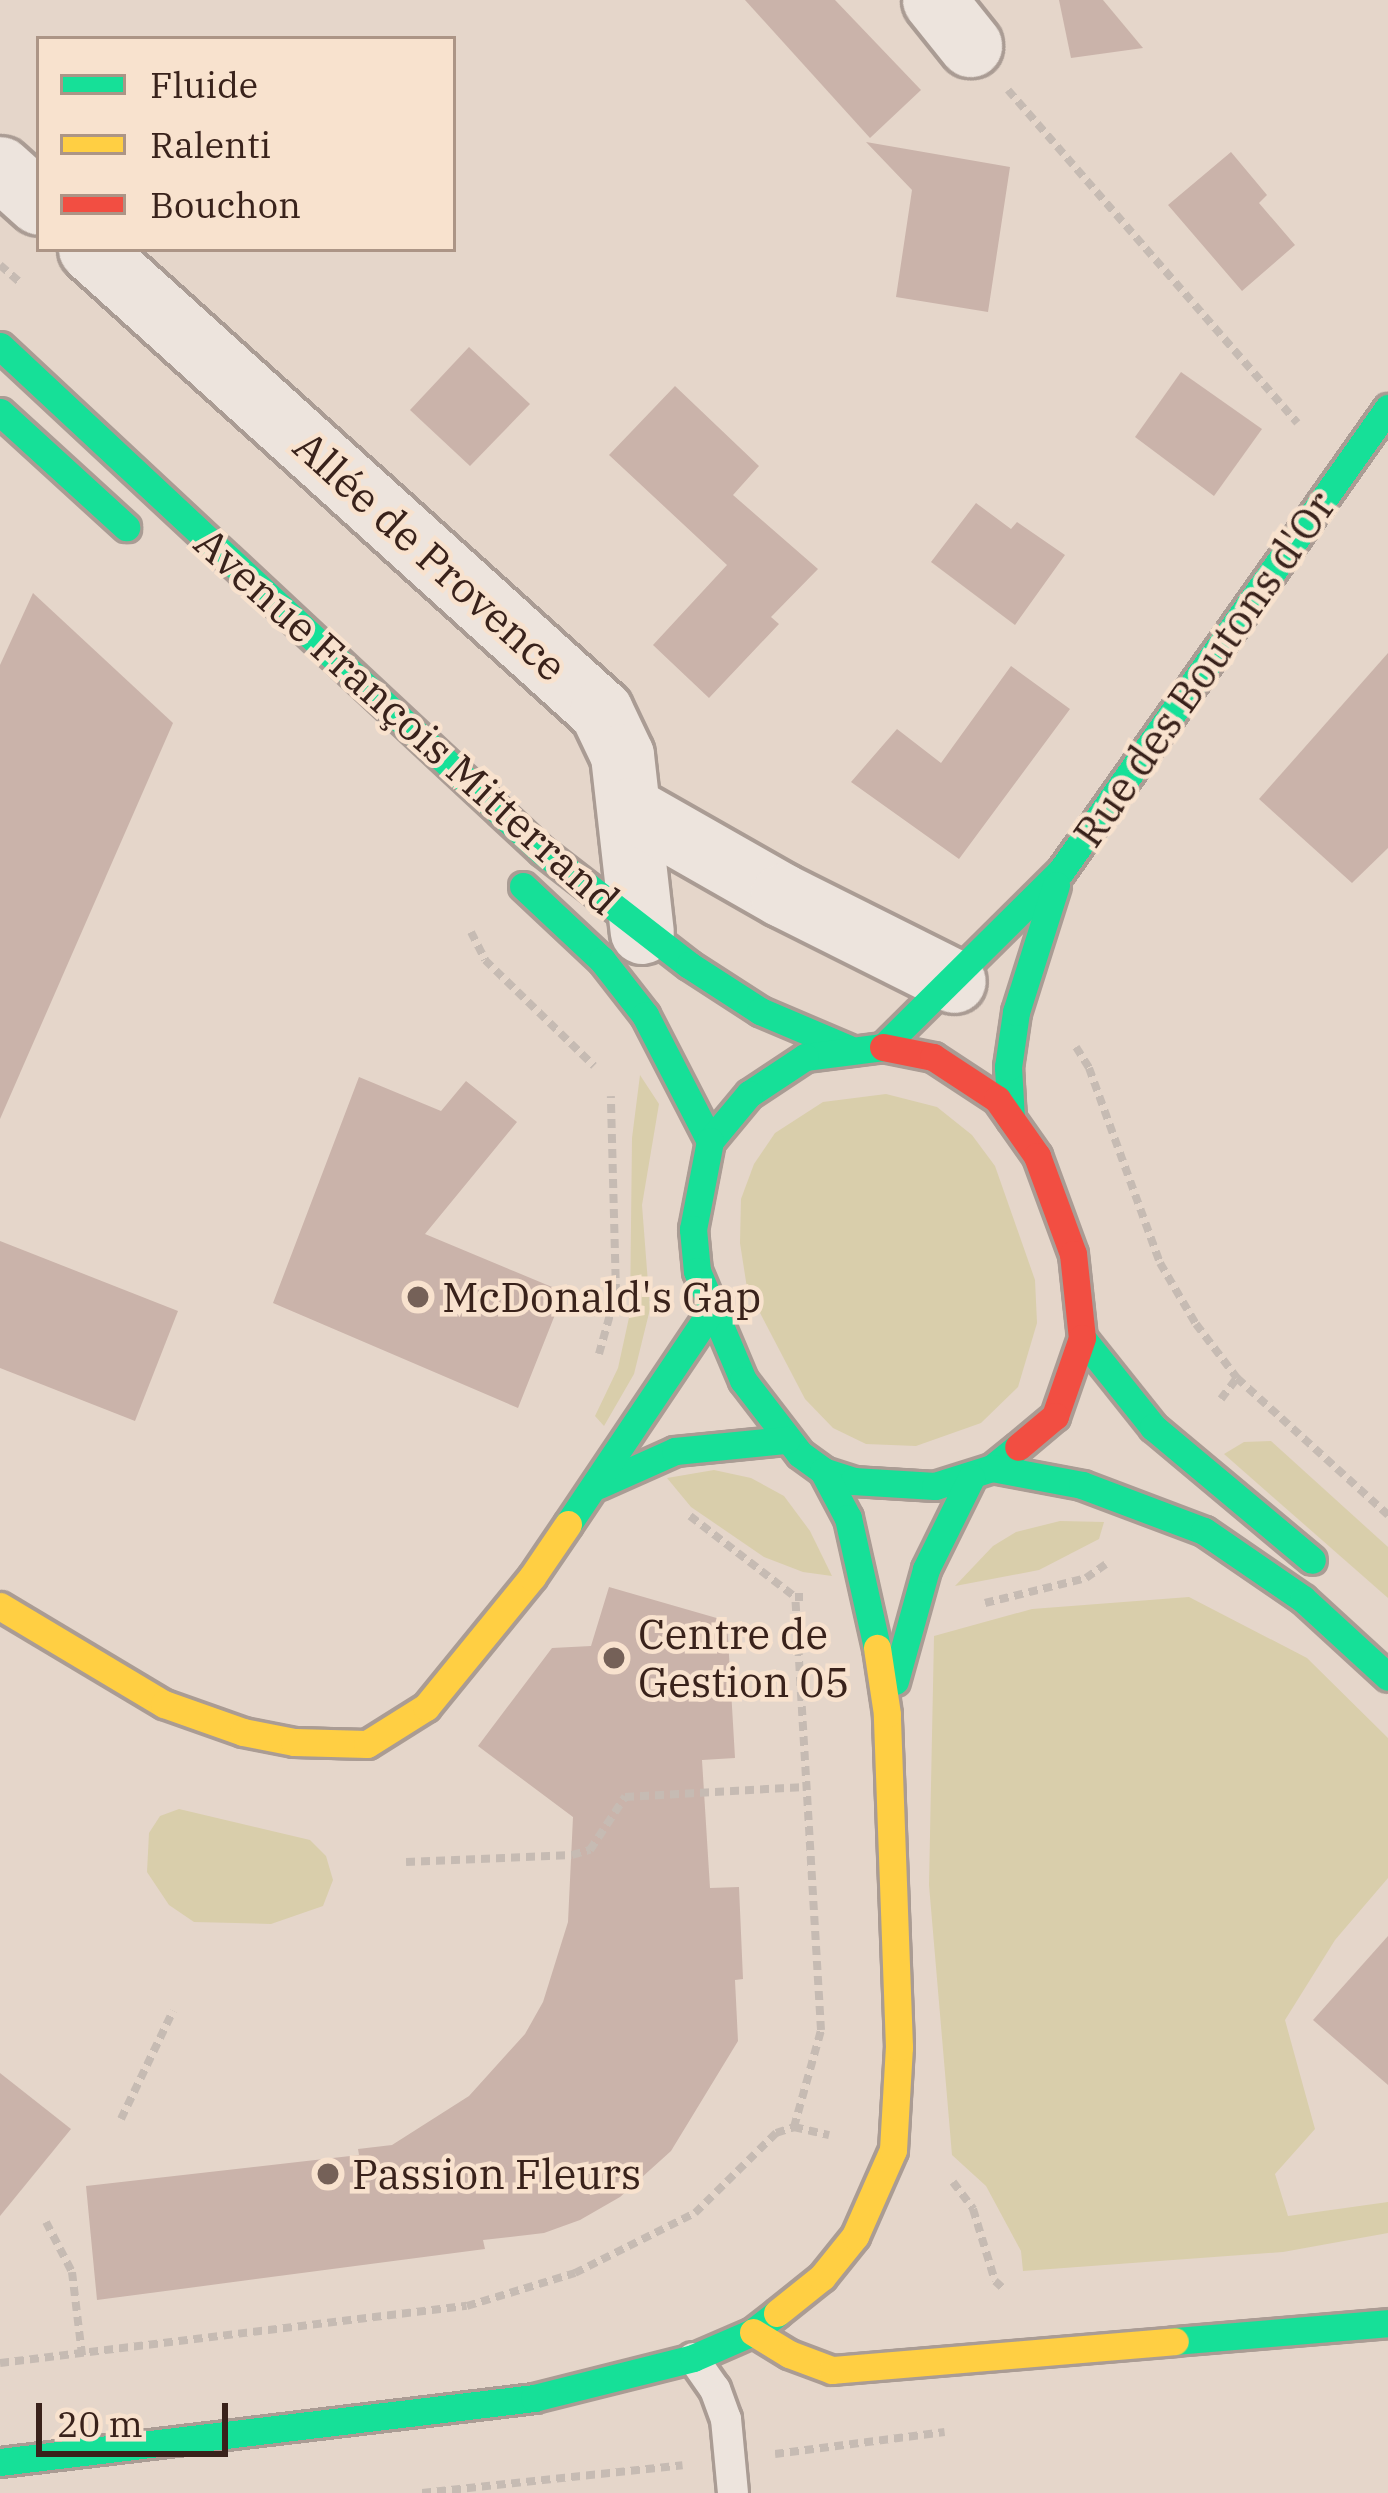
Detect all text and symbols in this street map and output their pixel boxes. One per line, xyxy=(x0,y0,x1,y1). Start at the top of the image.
legend xyxy=(36,36,456,252)
text: Fluide xyxy=(150,61,258,108)
text: Ralenti xyxy=(150,121,271,168)
text: Bouchon xyxy=(150,181,301,228)
street label: Allée de Provence xyxy=(283,421,577,691)
street label: Rue des Boutons d'Or xyxy=(1062,482,1346,856)
street label: Avenue François Mitterrand xyxy=(184,517,630,925)
place label: McDonald's Gap xyxy=(442,1272,761,1322)
marker: McDonald's Gap xyxy=(405,1284,431,1310)
place label: Centre de Gestion 05 xyxy=(638,1609,850,1708)
marker: Centre de Gestion 05 xyxy=(601,1645,627,1671)
place label: Passion Fleurs xyxy=(352,2149,641,2199)
marker: Passion Fleurs xyxy=(315,2161,341,2187)
scale bar xyxy=(42,2379,234,2453)
text: 20 m xyxy=(57,2400,143,2447)

